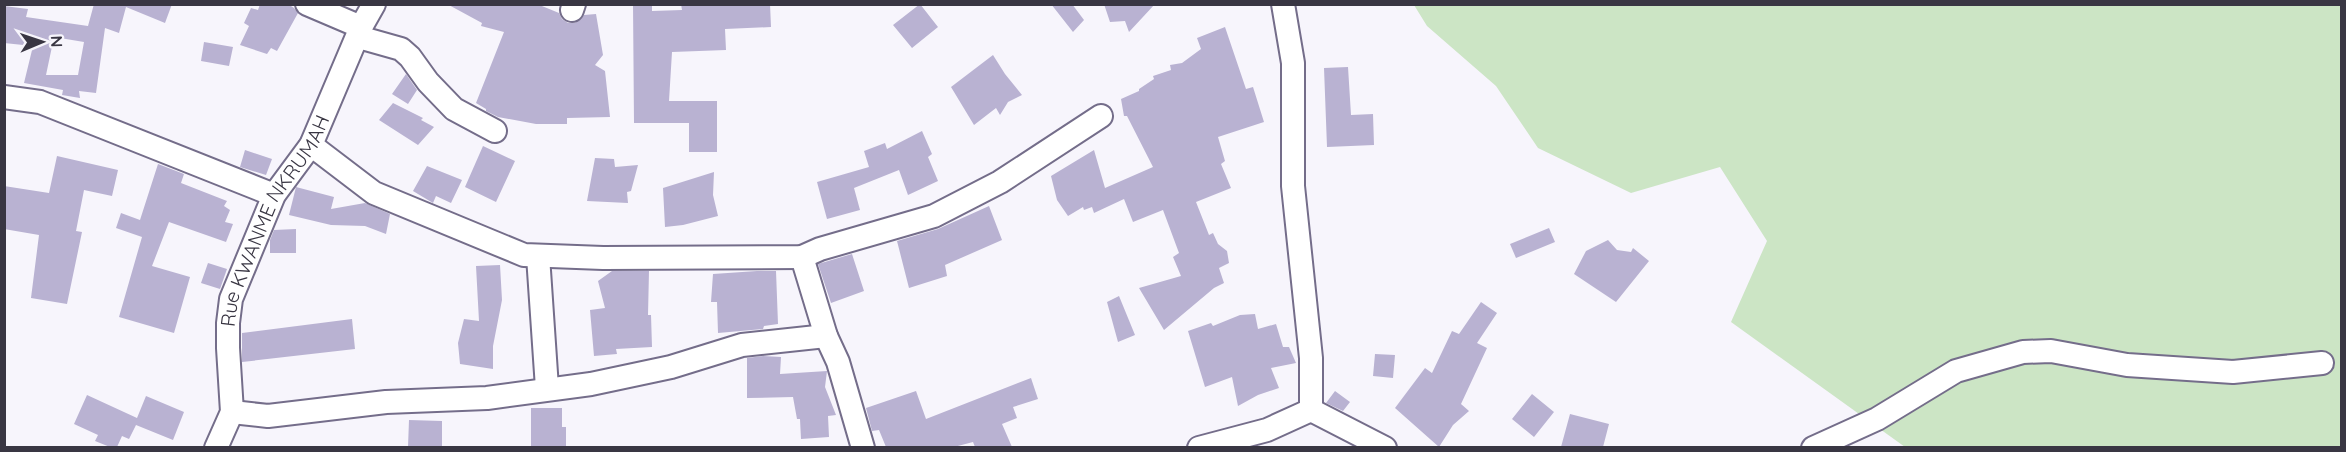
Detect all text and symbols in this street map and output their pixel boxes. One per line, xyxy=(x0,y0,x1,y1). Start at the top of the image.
north arrow xyxy=(12,12,72,72)
text: N xyxy=(47,35,67,48)
street label: Rue KWANME NKRUMAH xyxy=(215,111,334,328)

